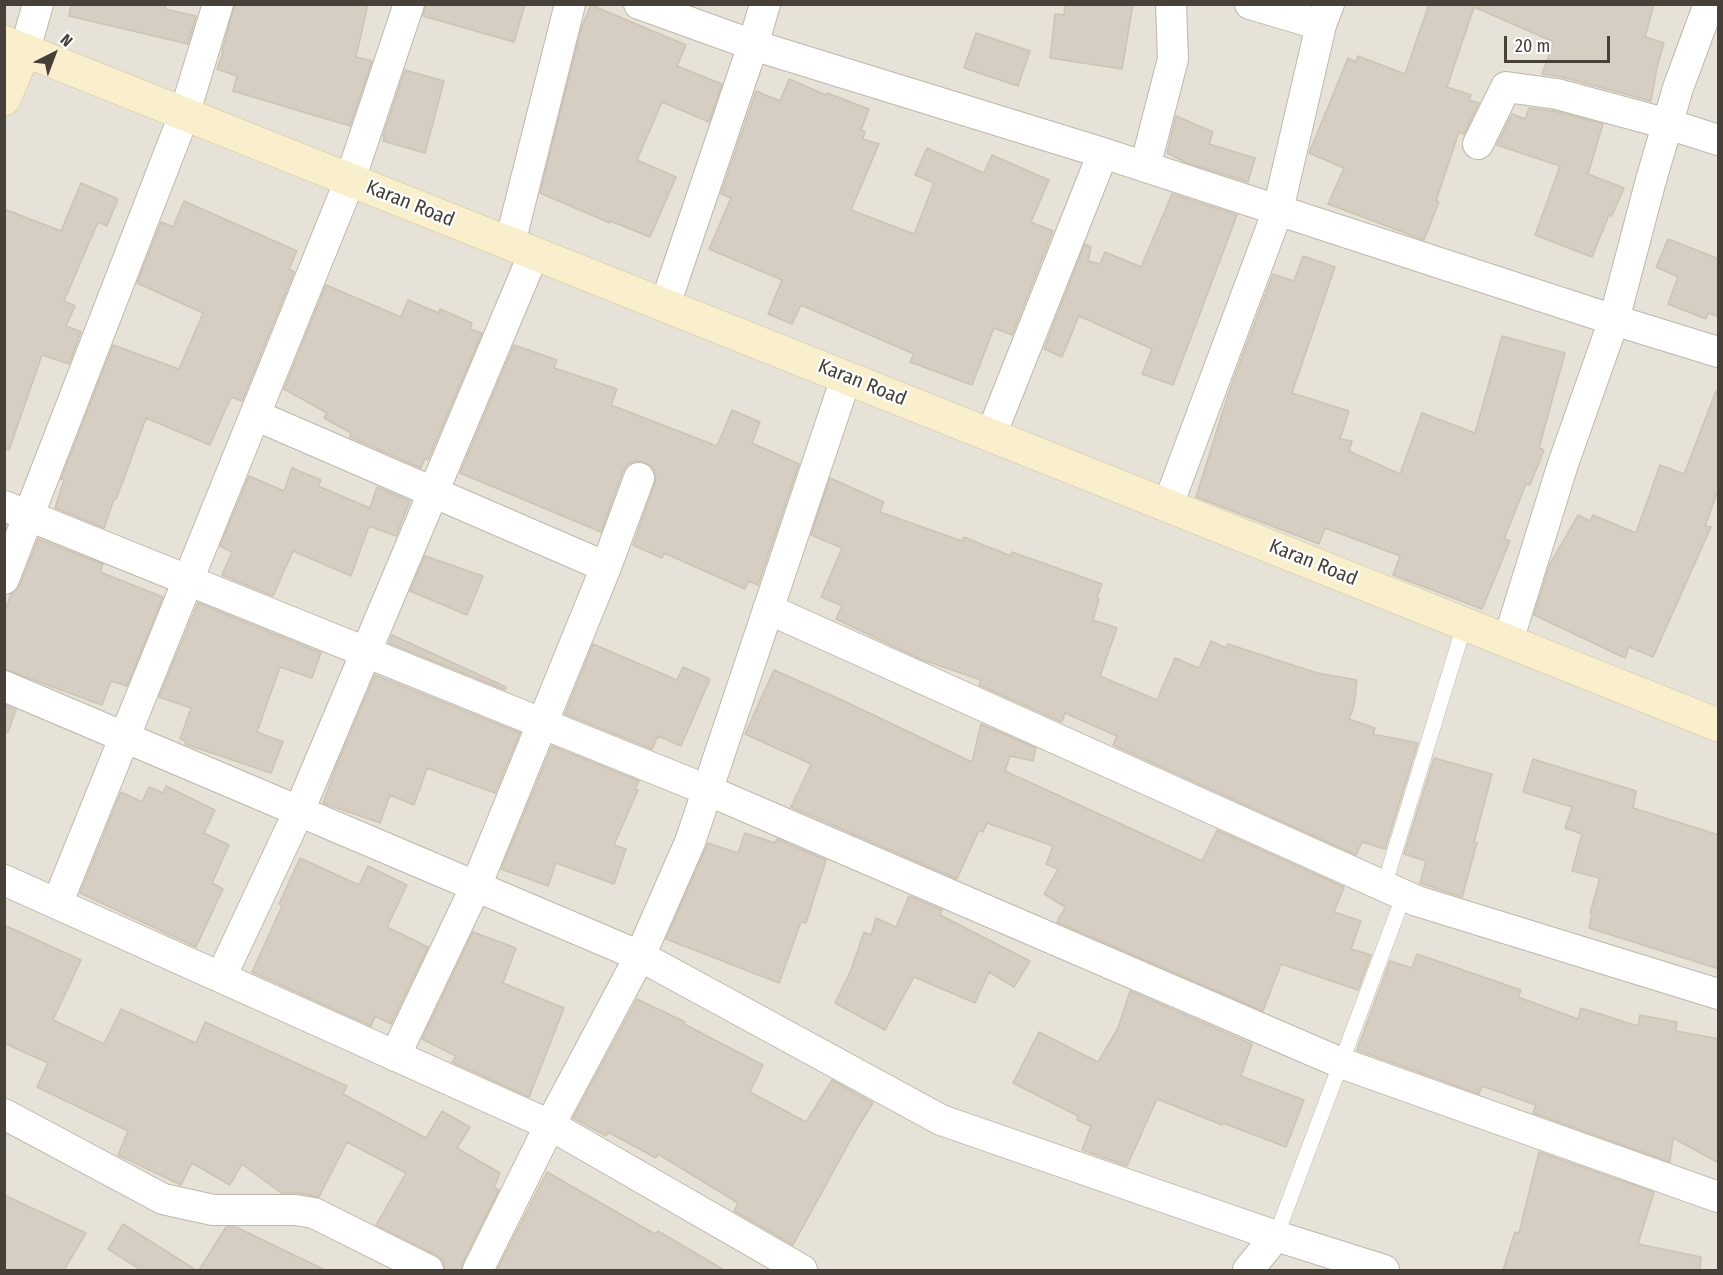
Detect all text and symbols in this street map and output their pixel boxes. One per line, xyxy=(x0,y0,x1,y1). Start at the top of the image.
north arrow xyxy=(24,24,84,84)
scale bar xyxy=(1507,24,1614,62)
text: N xyxy=(56,30,76,51)
text: 20 m xyxy=(1515,35,1550,57)
street label: Karan Road xyxy=(362,175,458,233)
street label: Karan Road xyxy=(814,354,910,412)
street label: Karan Road xyxy=(1265,534,1361,592)

